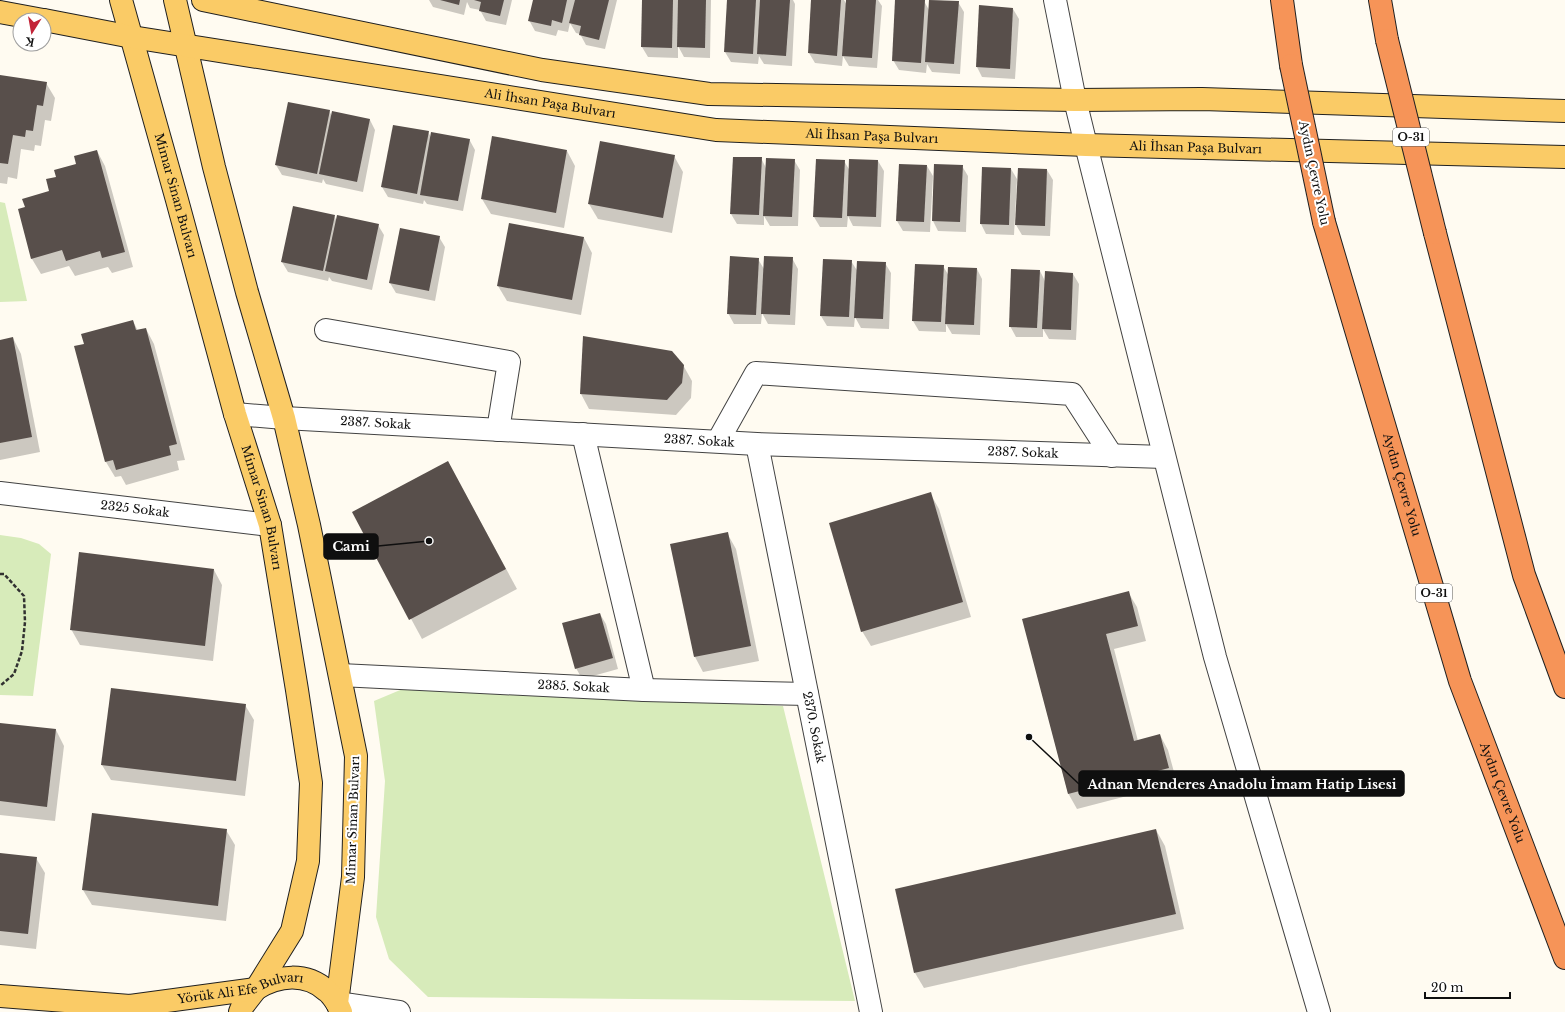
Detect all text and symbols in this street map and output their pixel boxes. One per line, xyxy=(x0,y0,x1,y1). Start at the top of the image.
north arrow xyxy=(12,12,52,52)
text: K xyxy=(23,34,36,50)
street label: Ali İhsan Paşa Bulvarı xyxy=(482,85,617,121)
street label: Aydın Çevre Yolu xyxy=(1296,118,1333,226)
street label: Ali İhsan Paşa Bulvarı xyxy=(804,125,939,146)
road number: O-31 xyxy=(1393,128,1429,146)
street label: Mimar Sinan Bulvarı xyxy=(152,131,200,259)
street label: Ali İhsan Paşa Bulvarı xyxy=(1128,138,1262,156)
street label: 2387. Sokak xyxy=(340,413,412,432)
street label: Aydın Çevre Yolu xyxy=(1380,430,1425,538)
street label: 2387. Sokak xyxy=(663,431,736,450)
street label: Mimar Sinan Bulvarı xyxy=(238,443,285,571)
street label: 2387. Sokak xyxy=(987,443,1059,461)
street label: 2325 Sokak xyxy=(100,497,171,520)
callout: Cami xyxy=(324,534,378,559)
text: Cami xyxy=(332,538,370,555)
road number: O-31 xyxy=(1416,584,1452,602)
street label: 2385. Sokak xyxy=(537,677,611,695)
street label: 2370. Sokak xyxy=(800,690,829,765)
street label: Aydın Çevre Yolu xyxy=(1477,739,1529,845)
street label: Mimar Sinan Bulvarı xyxy=(343,755,362,885)
callout: Adnan Menderes Anadolu İmam Hatip Lisesi xyxy=(1079,771,1404,796)
text: Adnan Menderes Anadolu İmam Hatip Lisesi xyxy=(1087,776,1397,793)
street label: Yörük Ali Efe Bulvarı xyxy=(176,970,305,1007)
scale bar xyxy=(1425,974,1510,1000)
text: 20 m xyxy=(1431,980,1463,995)

